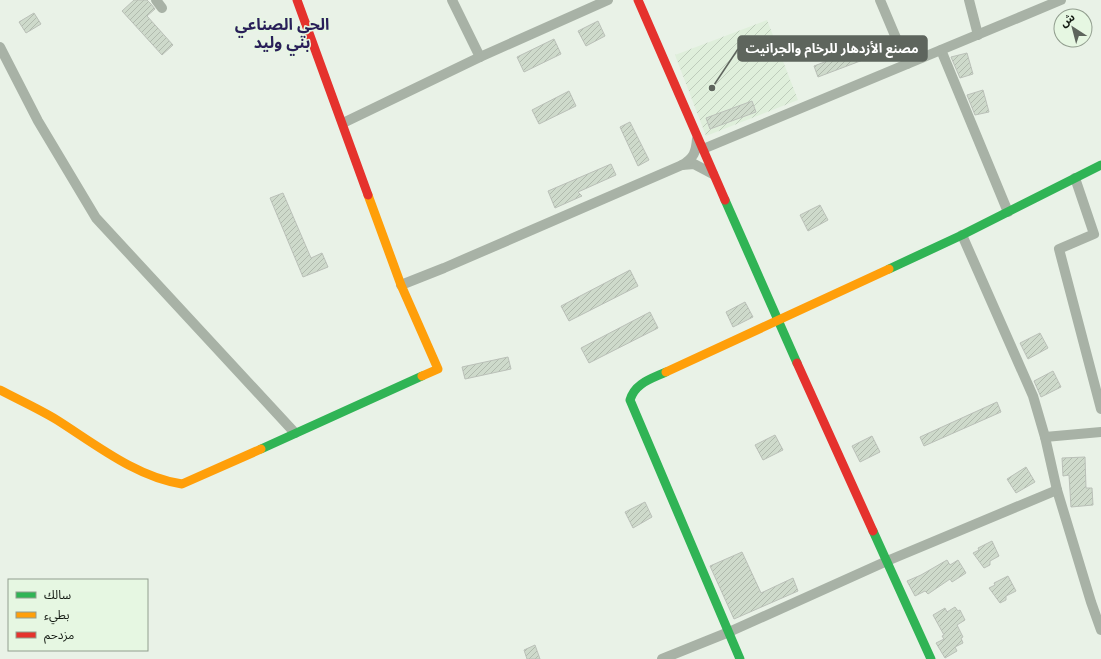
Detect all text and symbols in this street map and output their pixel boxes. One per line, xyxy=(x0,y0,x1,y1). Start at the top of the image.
north arrow xyxy=(1053,8,1093,48)
text: ش xyxy=(1056,9,1077,30)
district label: الحي الصناعي بني وليد xyxy=(235,13,329,56)
callout: مصنع الأزدهار للرخام والجرانيت xyxy=(738,36,927,61)
text: مصنع الأزدهار للرخام والجرانيت xyxy=(745,39,919,58)
legend xyxy=(8,579,148,651)
text: سالك xyxy=(44,586,71,603)
text: بطيء xyxy=(44,606,70,625)
text: مزدحم xyxy=(44,626,74,644)

